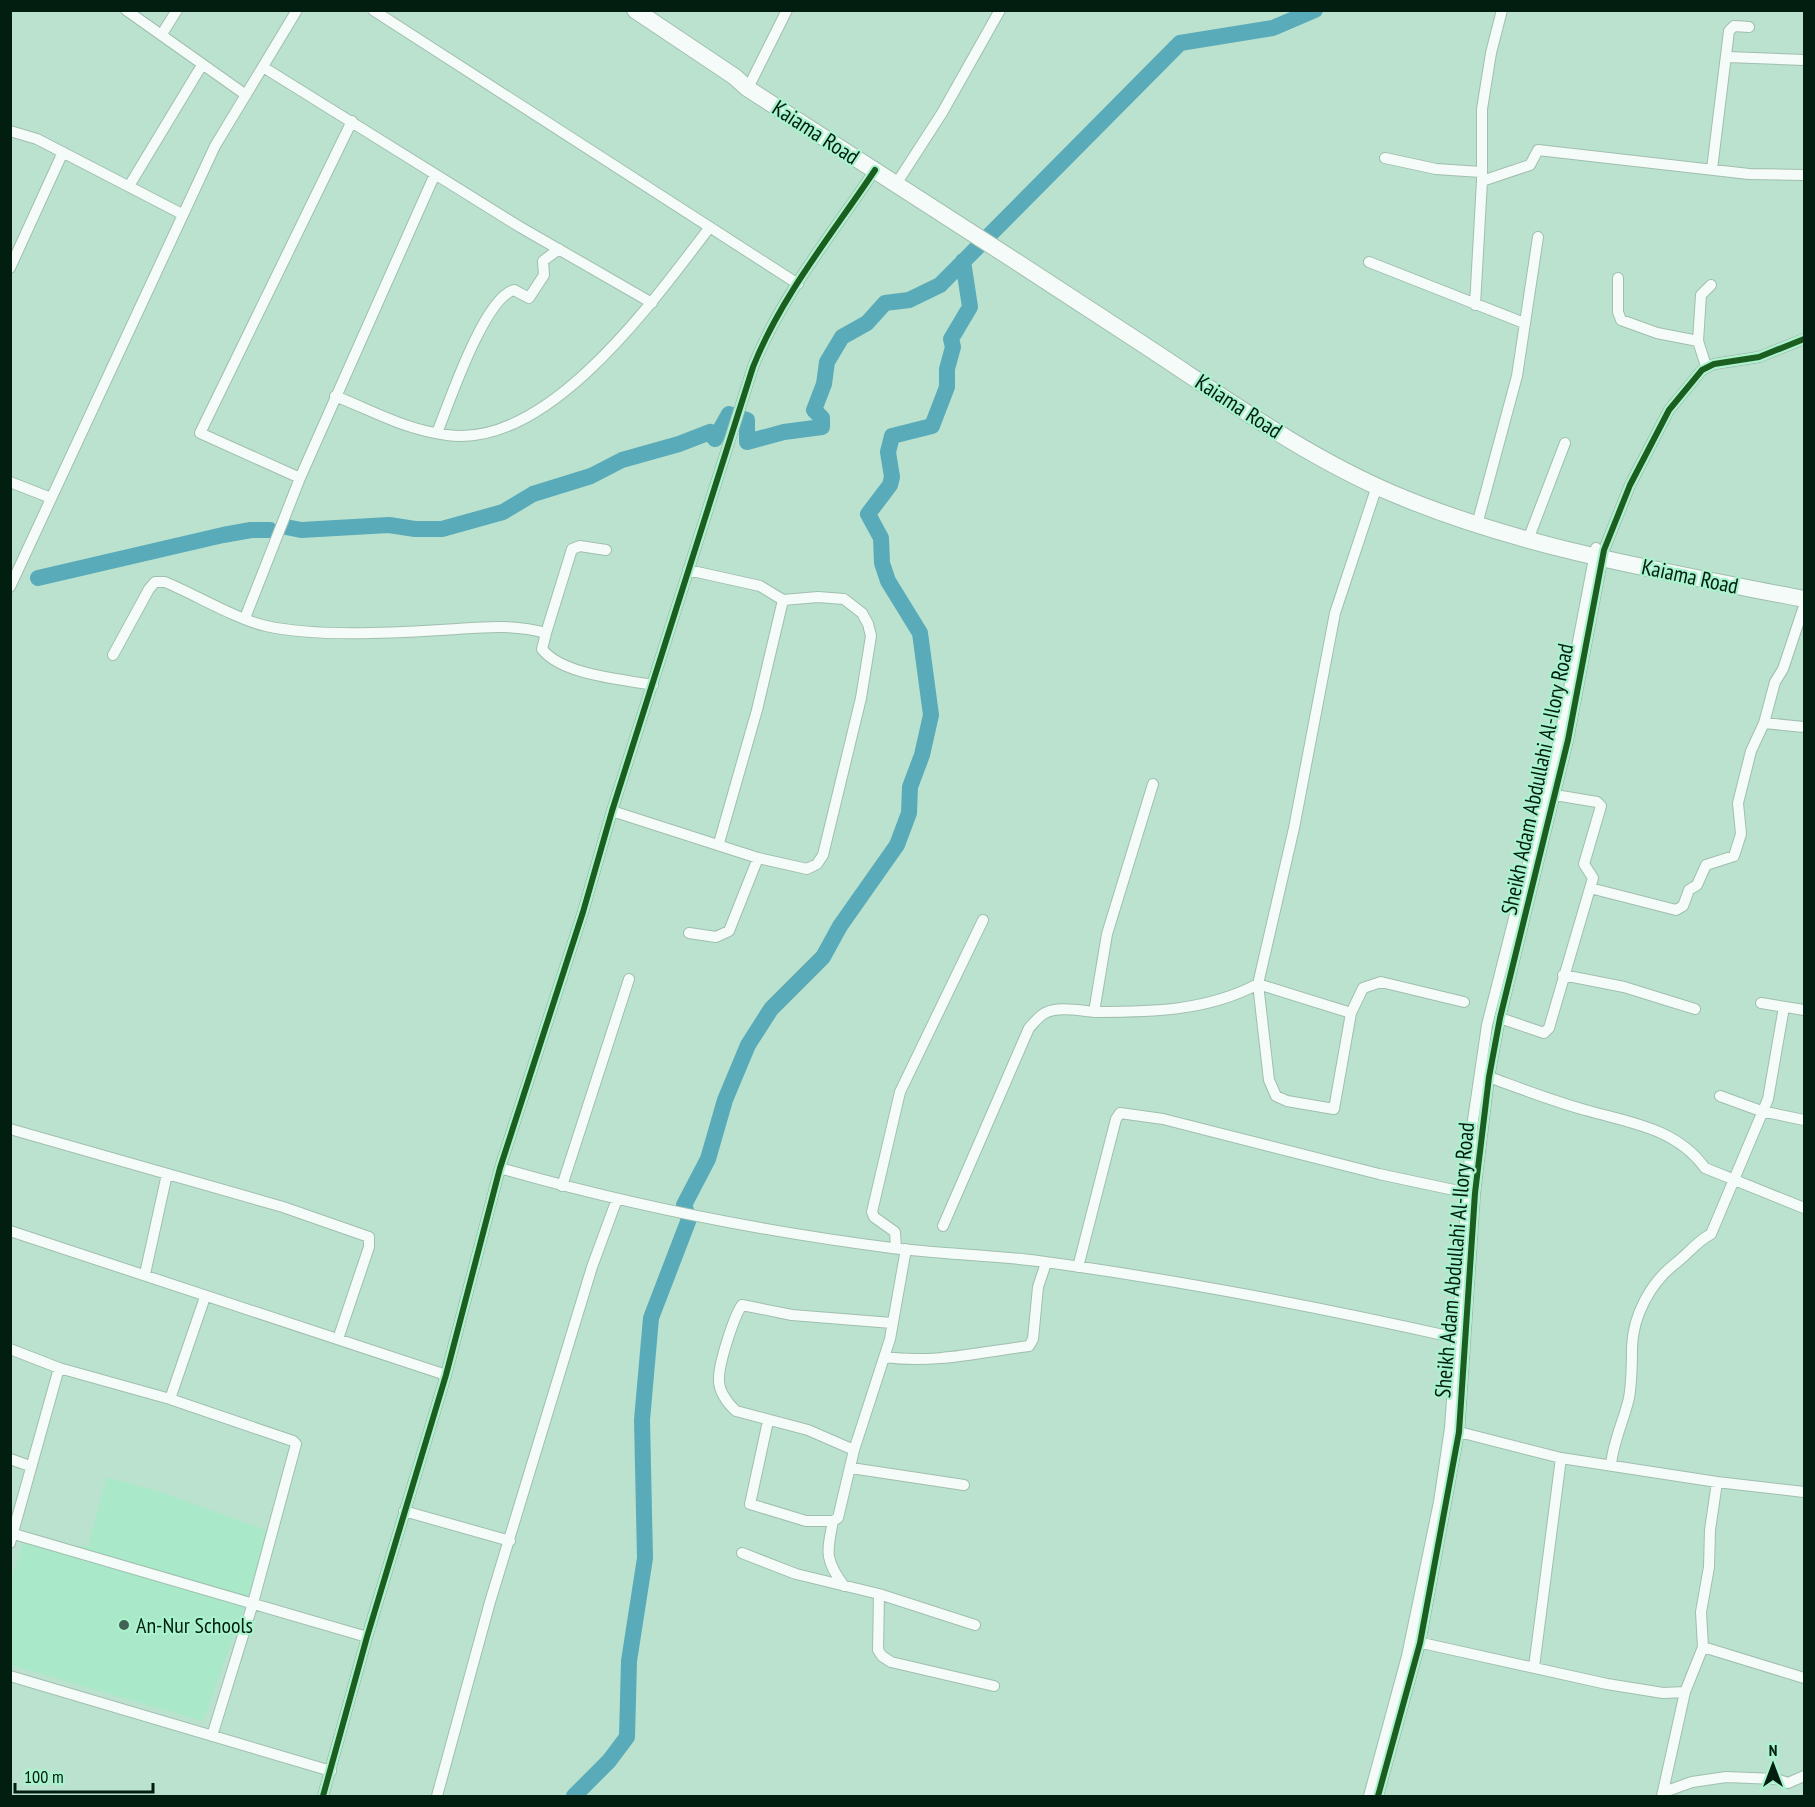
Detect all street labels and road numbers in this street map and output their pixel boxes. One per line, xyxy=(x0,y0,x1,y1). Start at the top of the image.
street label: Kaiama Road xyxy=(767,94,865,170)
street label: Kaiama Road xyxy=(1190,368,1288,444)
street label: Kaiama Road xyxy=(1639,552,1741,600)
street label: Sheikh Adam Abdullahi Al-Ilory Road xyxy=(1495,641,1579,917)
street label: Sheikh Adam Abdullahi Al-Ilory Road xyxy=(1428,1121,1480,1399)

